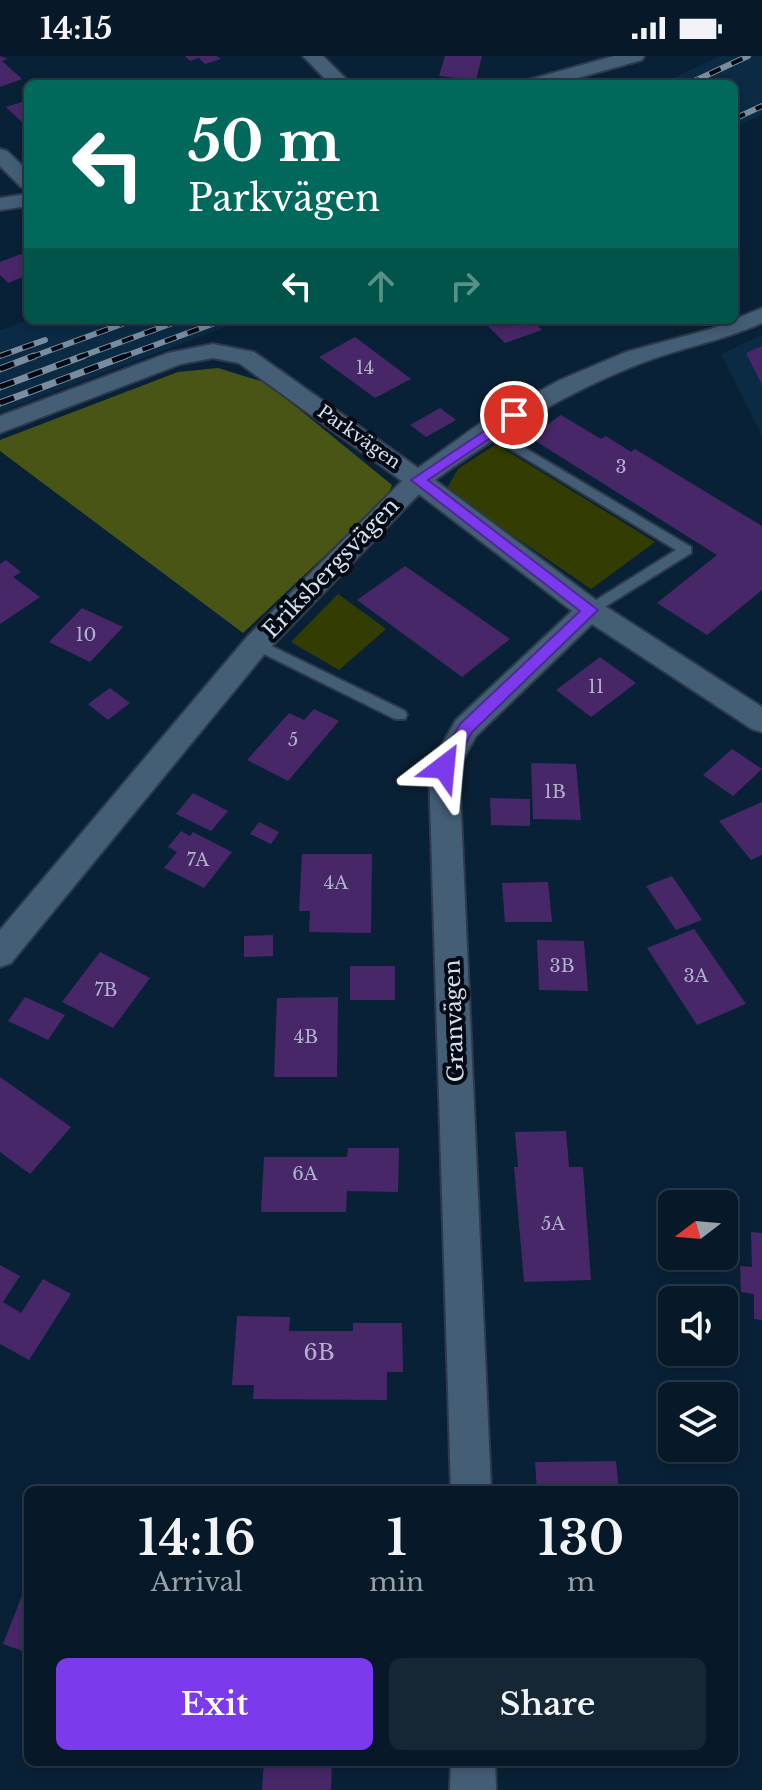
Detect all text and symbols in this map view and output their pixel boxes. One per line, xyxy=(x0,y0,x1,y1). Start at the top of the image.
text: 14:15 xyxy=(40,10,112,47)
text: 50 m xyxy=(188,107,340,176)
icon: left xyxy=(56,112,160,216)
text: Parkvägen xyxy=(188,176,380,221)
icon: left xyxy=(275,264,319,308)
icon: ahead xyxy=(359,264,403,308)
icon: right xyxy=(443,264,487,308)
house number: 14 xyxy=(356,357,374,379)
pin xyxy=(480,381,548,449)
icon: arrive xyxy=(492,393,536,437)
street label: Parkvägen xyxy=(313,400,405,474)
house number: 3 xyxy=(615,456,627,478)
street label: Eriksbergsvägen xyxy=(257,492,405,644)
house number: 10 xyxy=(76,624,96,646)
house number: 11 xyxy=(588,676,604,698)
position arrow xyxy=(402,725,486,809)
house number: 5 xyxy=(288,729,298,751)
house number: 1B xyxy=(544,781,566,803)
house number: 7A xyxy=(187,849,210,871)
house number: 4A xyxy=(324,872,349,894)
house number: 3B xyxy=(550,955,574,977)
street label: Granvägen xyxy=(438,959,470,1083)
house number: 3A xyxy=(684,965,710,987)
house number: 7B xyxy=(95,979,117,1001)
house number: 4B xyxy=(294,1026,318,1048)
house number: 6A xyxy=(292,1163,319,1185)
north arrow xyxy=(658,1190,738,1270)
map controls xyxy=(658,1190,738,1462)
house number: 5A xyxy=(541,1213,566,1235)
button: sound xyxy=(658,1286,738,1366)
house number: 6B xyxy=(303,1339,335,1366)
button: layers xyxy=(658,1382,738,1462)
text: 14:16 xyxy=(138,1508,256,1568)
text: 1 xyxy=(386,1508,407,1568)
text: 130 xyxy=(538,1508,624,1568)
text: Arrival xyxy=(151,1566,243,1598)
text: min xyxy=(369,1566,424,1598)
text: m xyxy=(567,1566,595,1598)
button: Exit xyxy=(56,1658,373,1750)
button: Share xyxy=(389,1658,706,1750)

